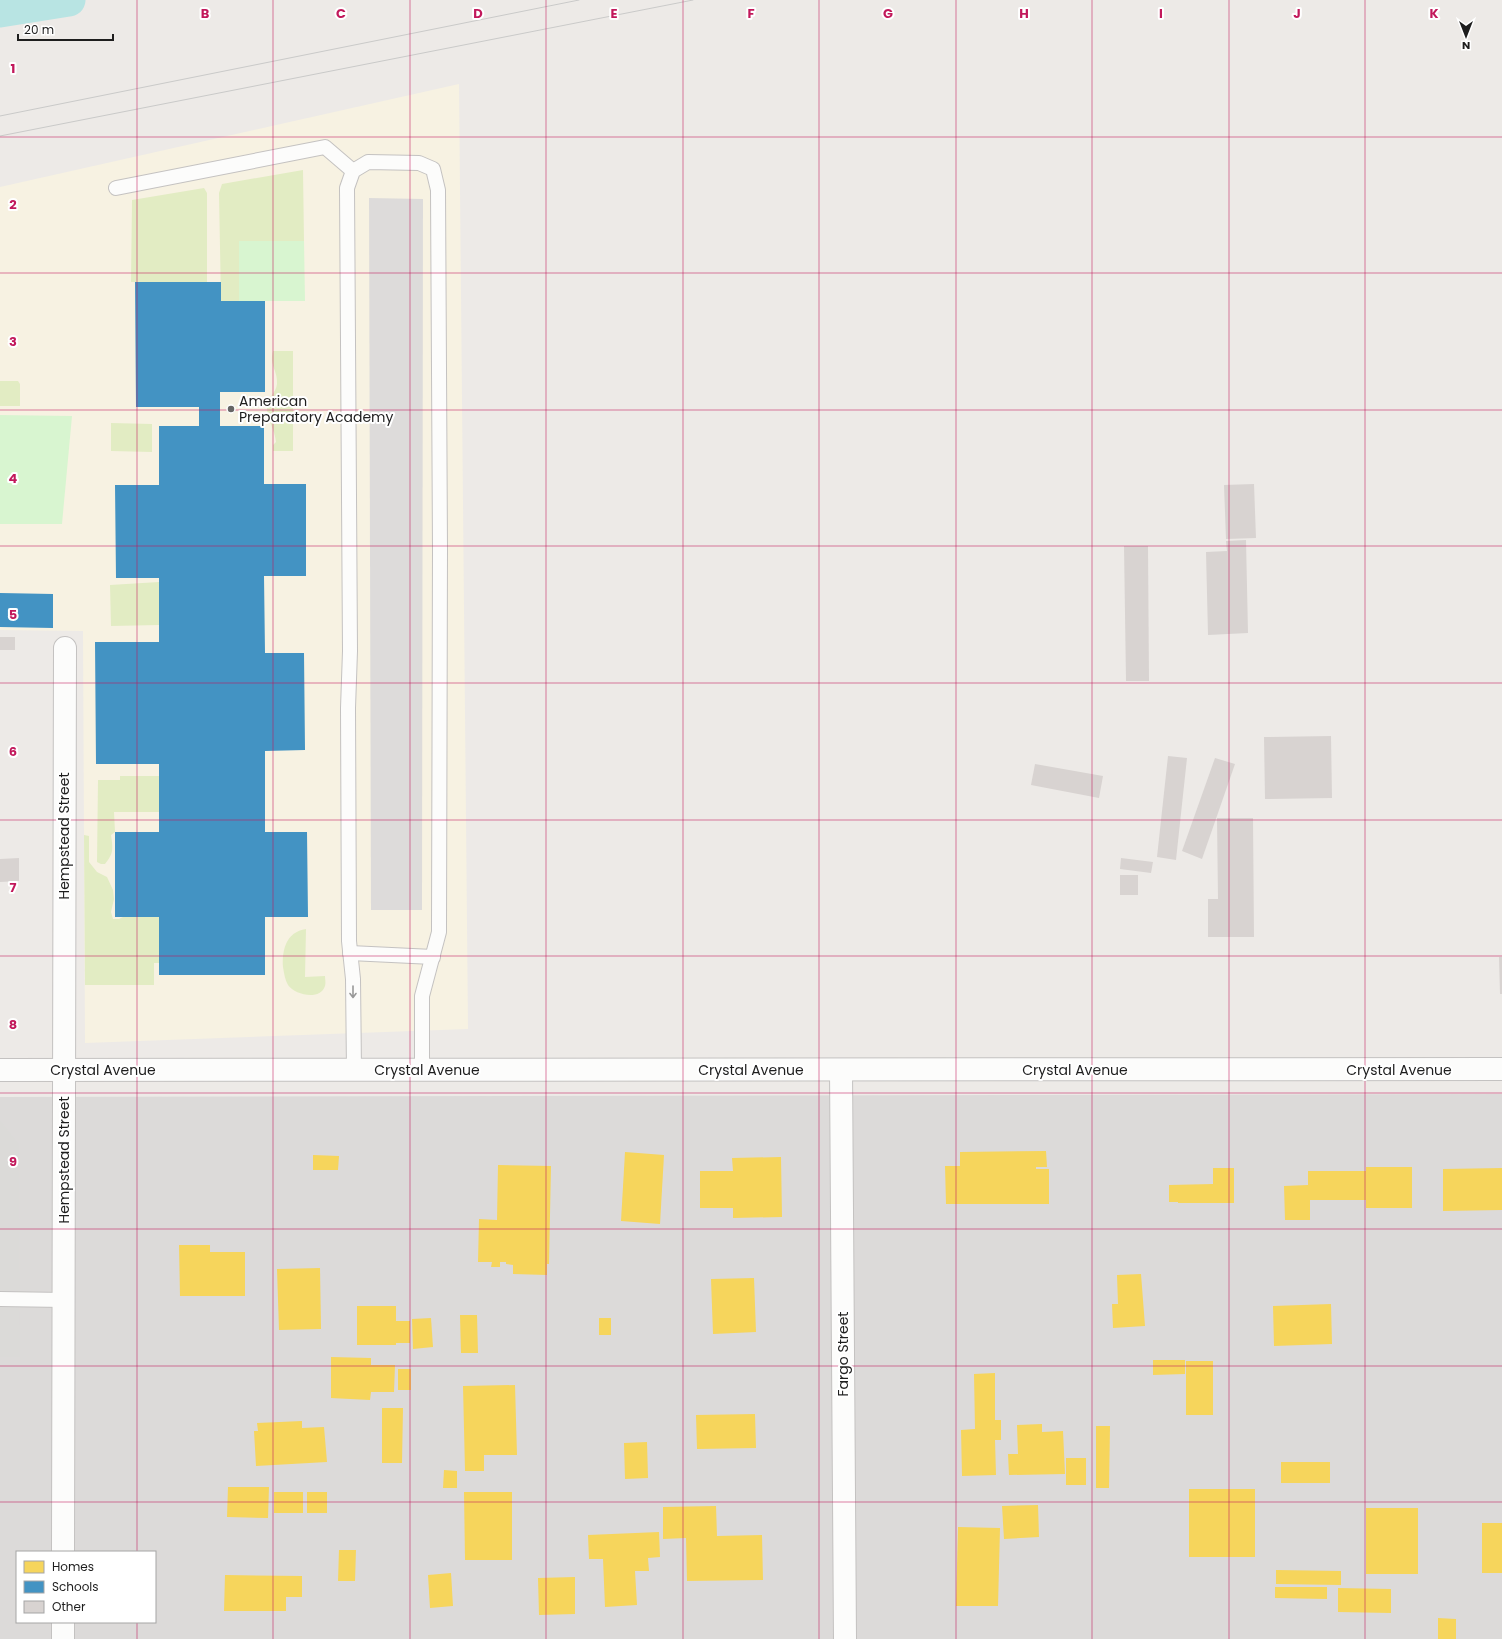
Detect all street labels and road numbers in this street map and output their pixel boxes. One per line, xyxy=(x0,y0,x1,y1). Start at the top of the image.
street label: Hempstead Street xyxy=(54,773,74,900)
street label: Crystal Avenue xyxy=(50,1060,156,1080)
street label: Crystal Avenue xyxy=(374,1060,480,1080)
street label: Crystal Avenue xyxy=(698,1060,804,1080)
street label: Crystal Avenue xyxy=(1022,1060,1128,1080)
street label: Crystal Avenue xyxy=(1346,1060,1452,1080)
street label: Hempstead Street xyxy=(54,1097,74,1224)
street label: Fargo Street xyxy=(833,1312,853,1396)

